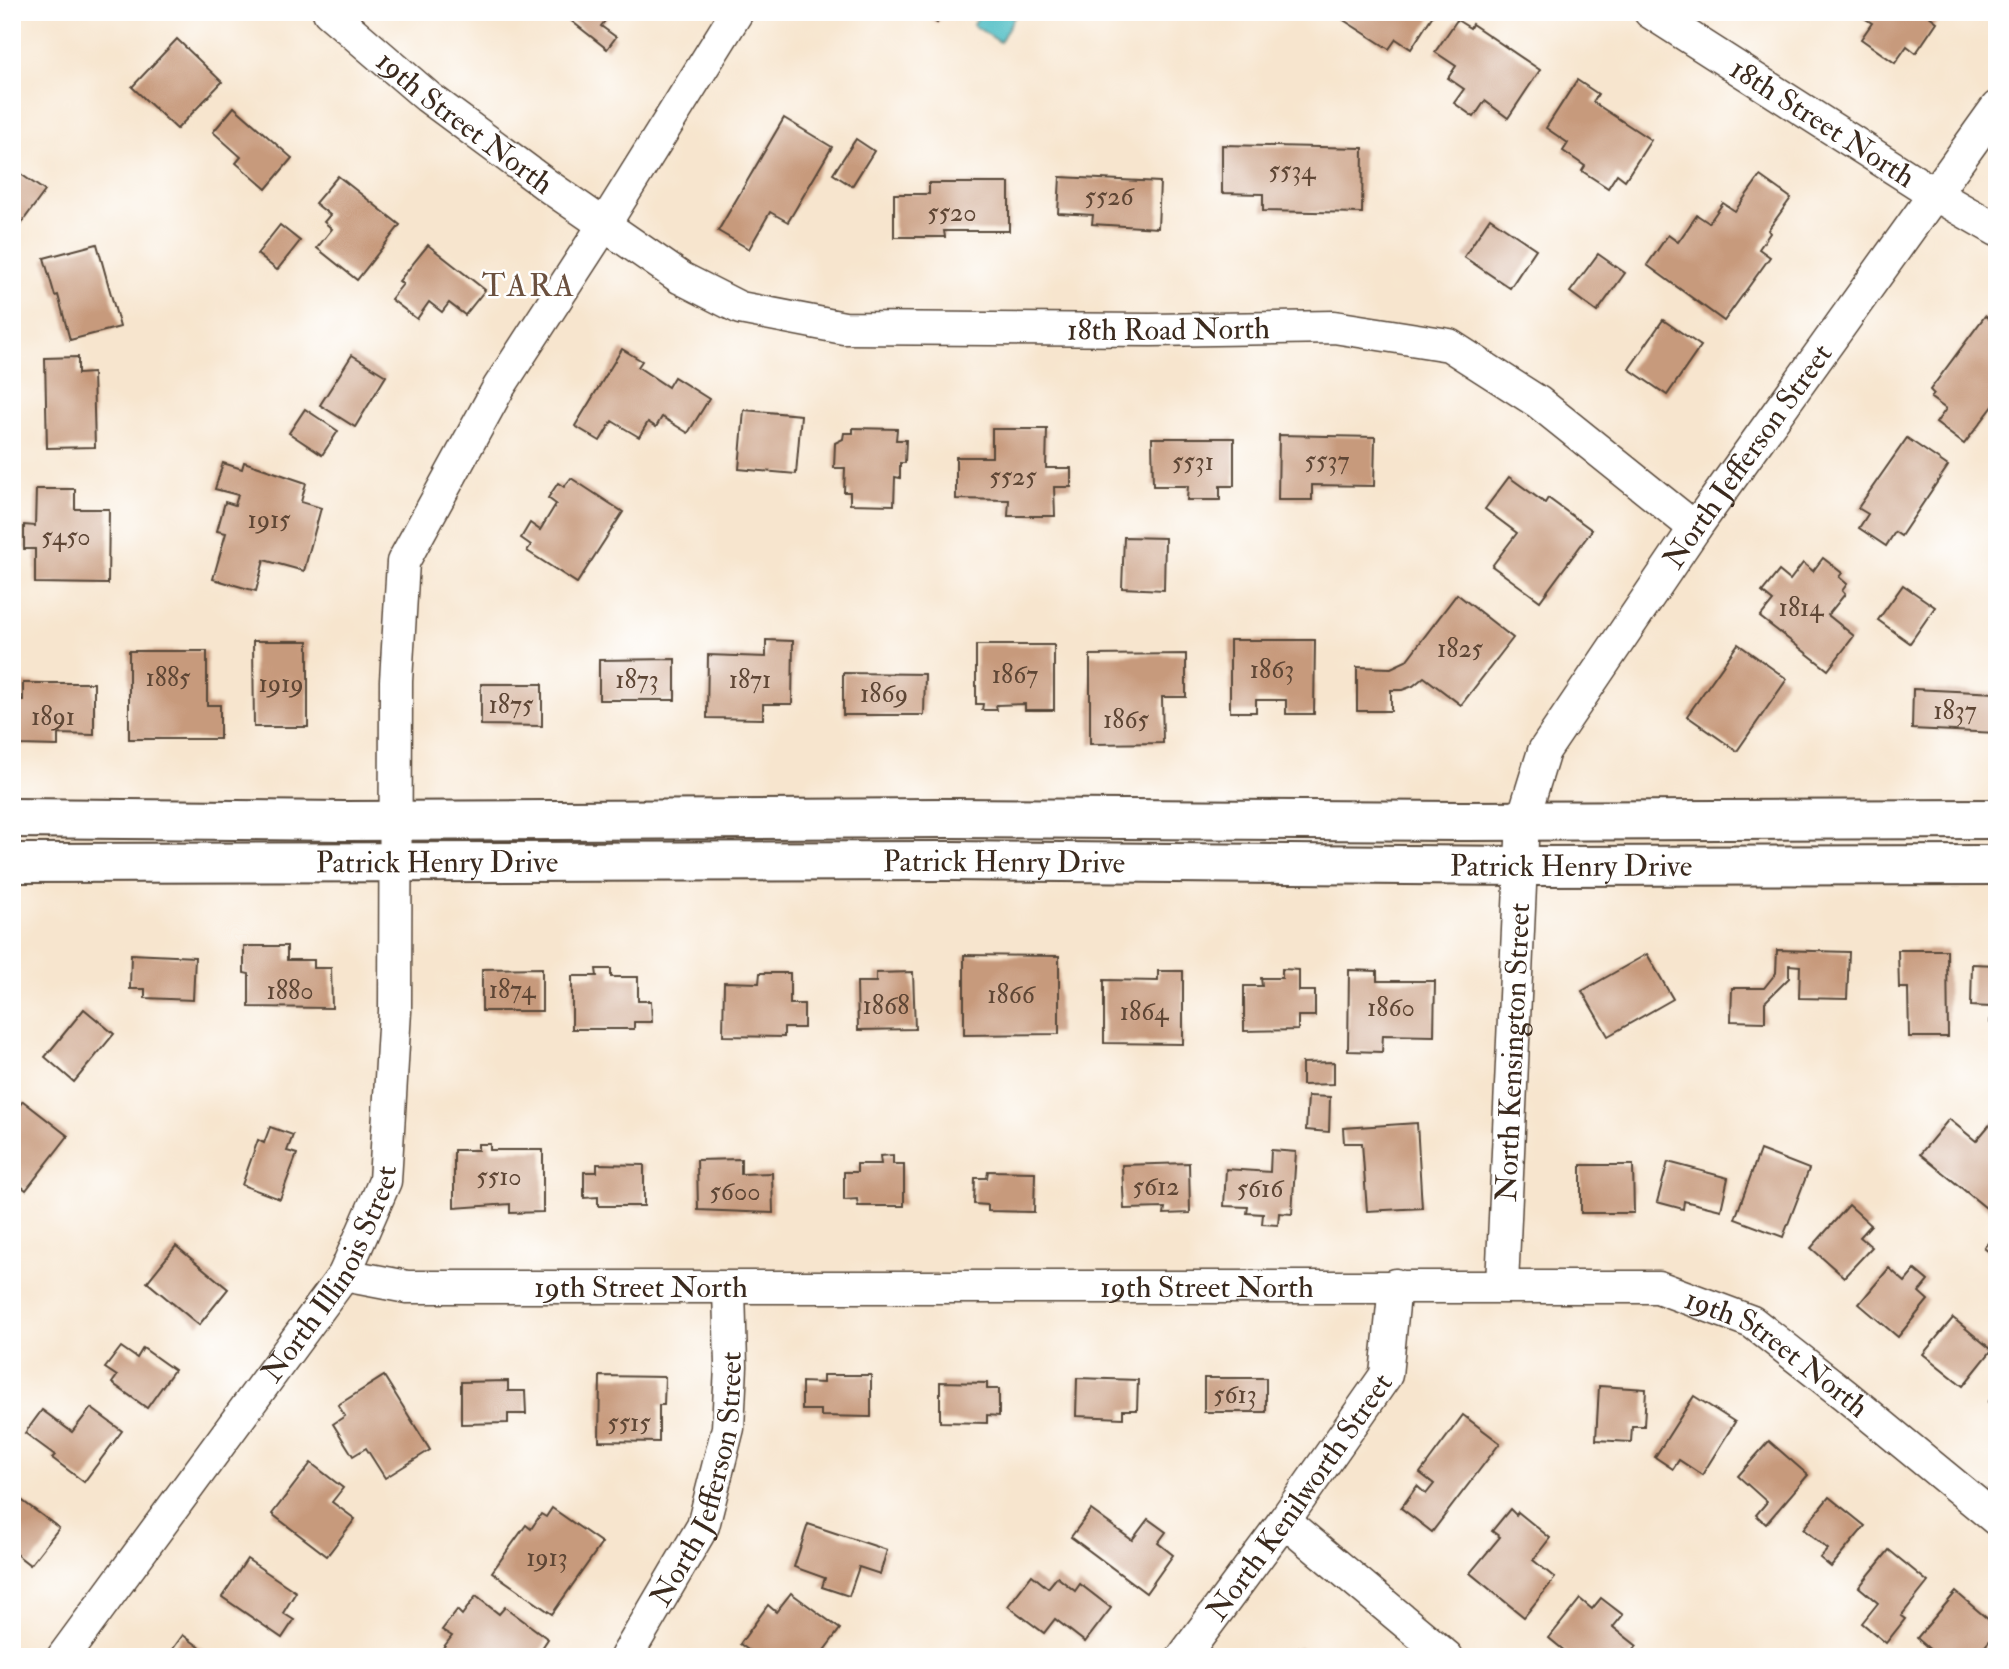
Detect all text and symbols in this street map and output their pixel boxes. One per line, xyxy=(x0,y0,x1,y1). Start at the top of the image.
street label: 19th Street North xyxy=(369,42,561,202)
street label: 18th Street North xyxy=(1723,50,1922,195)
house number: 5534 xyxy=(1269,155,1316,187)
house number: 5526 xyxy=(1084,181,1135,213)
house number: 5520 xyxy=(927,197,977,229)
district label: TARA xyxy=(482,266,576,306)
street label: 18th Road North xyxy=(1067,310,1270,349)
street label: North Jefferson Street xyxy=(1655,336,1840,575)
house number: 5537 xyxy=(1305,445,1349,477)
house number: 5531 xyxy=(1172,446,1214,478)
house number: 5525 xyxy=(989,461,1037,493)
house number: 1915 xyxy=(247,504,291,536)
house number: 5450 xyxy=(41,521,91,553)
house number: 1814 xyxy=(1779,592,1824,624)
house number: 1825 xyxy=(1437,633,1484,665)
house number: 1863 xyxy=(1250,654,1294,686)
house number: 1867 xyxy=(992,659,1038,691)
house number: 1885 xyxy=(145,662,191,694)
house number: 1873 xyxy=(615,664,659,696)
house number: 1871 xyxy=(729,664,771,696)
house number: 1919 xyxy=(259,668,303,700)
house number: 1869 xyxy=(860,678,908,710)
house number: 1875 xyxy=(489,689,534,721)
house number: 1837 xyxy=(1933,695,1977,727)
house number: 1891 xyxy=(31,701,75,733)
house number: 1865 xyxy=(1103,704,1150,736)
street label: Patrick Henry Drive xyxy=(883,842,1125,881)
street label: Patrick Henry Drive xyxy=(316,843,558,881)
street label: Patrick Henry Drive xyxy=(1450,847,1692,885)
street label: North Kensington Street xyxy=(1487,902,1538,1202)
house number: 1874 xyxy=(489,974,536,1006)
house number: 1880 xyxy=(266,975,314,1007)
house number: 1866 xyxy=(987,979,1037,1011)
house number: 1868 xyxy=(863,990,909,1022)
house number: 1860 xyxy=(1367,992,1415,1024)
house number: 1864 xyxy=(1120,996,1169,1028)
house number: 5510 xyxy=(476,1161,522,1193)
street label: North Illinois Street xyxy=(253,1165,404,1389)
house number: 5612 xyxy=(1133,1171,1179,1203)
house number: 5616 xyxy=(1237,1173,1285,1205)
house number: 5600 xyxy=(709,1176,761,1208)
street label: 19th Street North xyxy=(534,1269,748,1306)
street label: 19th Street North xyxy=(1100,1269,1314,1306)
street label: 19th Street North xyxy=(1680,1280,1876,1425)
street label: North Jefferson Street xyxy=(642,1351,750,1613)
street label: North Kenilworth Street xyxy=(1198,1366,1400,1628)
house number: 5613 xyxy=(1213,1379,1257,1411)
house number: 5515 xyxy=(607,1407,651,1439)
house number: 1913 xyxy=(526,1542,568,1574)

